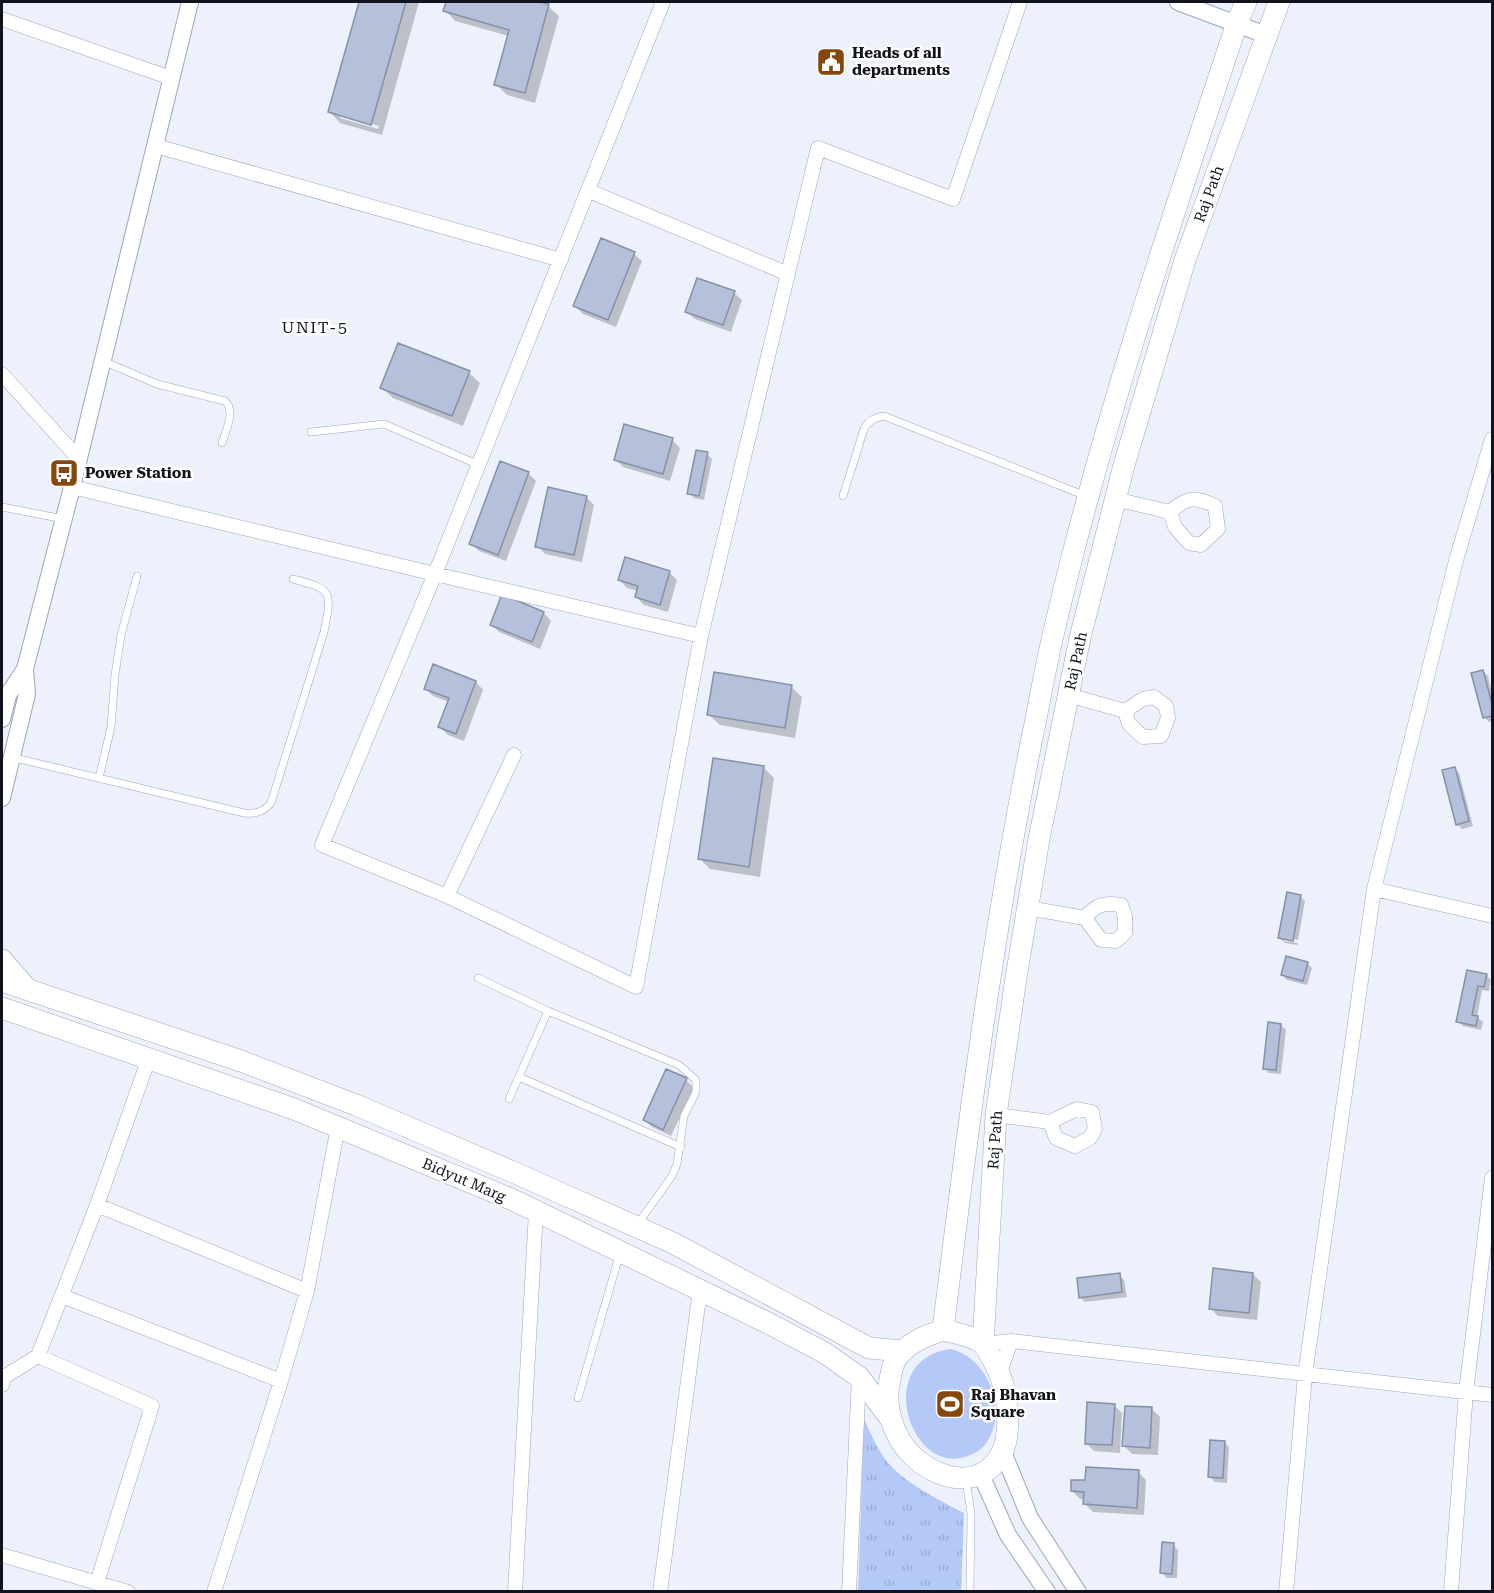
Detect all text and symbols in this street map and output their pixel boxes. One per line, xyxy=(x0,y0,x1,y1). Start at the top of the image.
place label: Heads of all departments xyxy=(852,44,950,79)
public building icon: Heads of all departments xyxy=(815,46,847,78)
street label: Raj Path xyxy=(1190,163,1228,225)
district label: UNIT-5 xyxy=(282,318,348,337)
bus stop icon: Power Station xyxy=(48,457,80,489)
place label: Power Station xyxy=(85,464,192,482)
street label: Raj Path xyxy=(1061,630,1091,692)
street label: Raj Path xyxy=(984,1110,1006,1170)
street label: Bidyut Marg xyxy=(420,1154,509,1206)
place label: Raj Bhavan Square xyxy=(971,1386,1056,1421)
sports icon: Raj Bhavan Square xyxy=(934,1388,966,1420)

